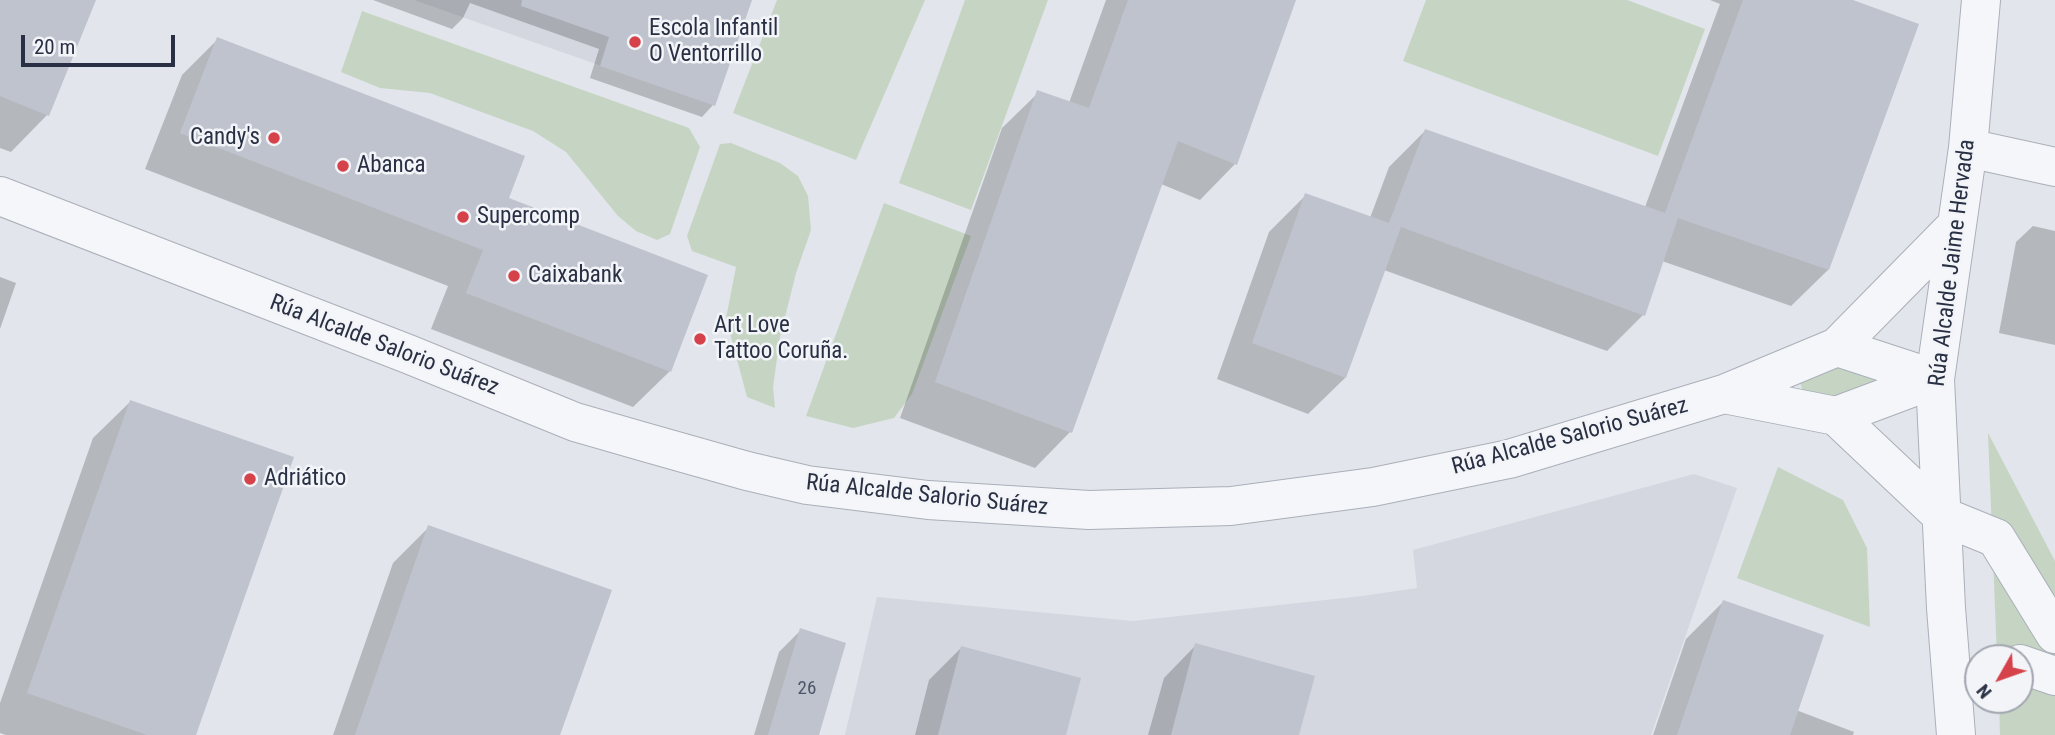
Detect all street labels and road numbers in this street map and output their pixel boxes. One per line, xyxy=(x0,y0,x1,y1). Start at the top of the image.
street label: Rúa Alcalde Jaime Hervada xyxy=(1924,138,1982,388)
street label: Rúa Alcalde Salorio Suárez xyxy=(266,290,502,402)
street label: Rúa Alcalde Salorio Suárez xyxy=(1449,392,1691,482)
street label: Rúa Alcalde Salorio Suárez xyxy=(805,470,1049,522)

